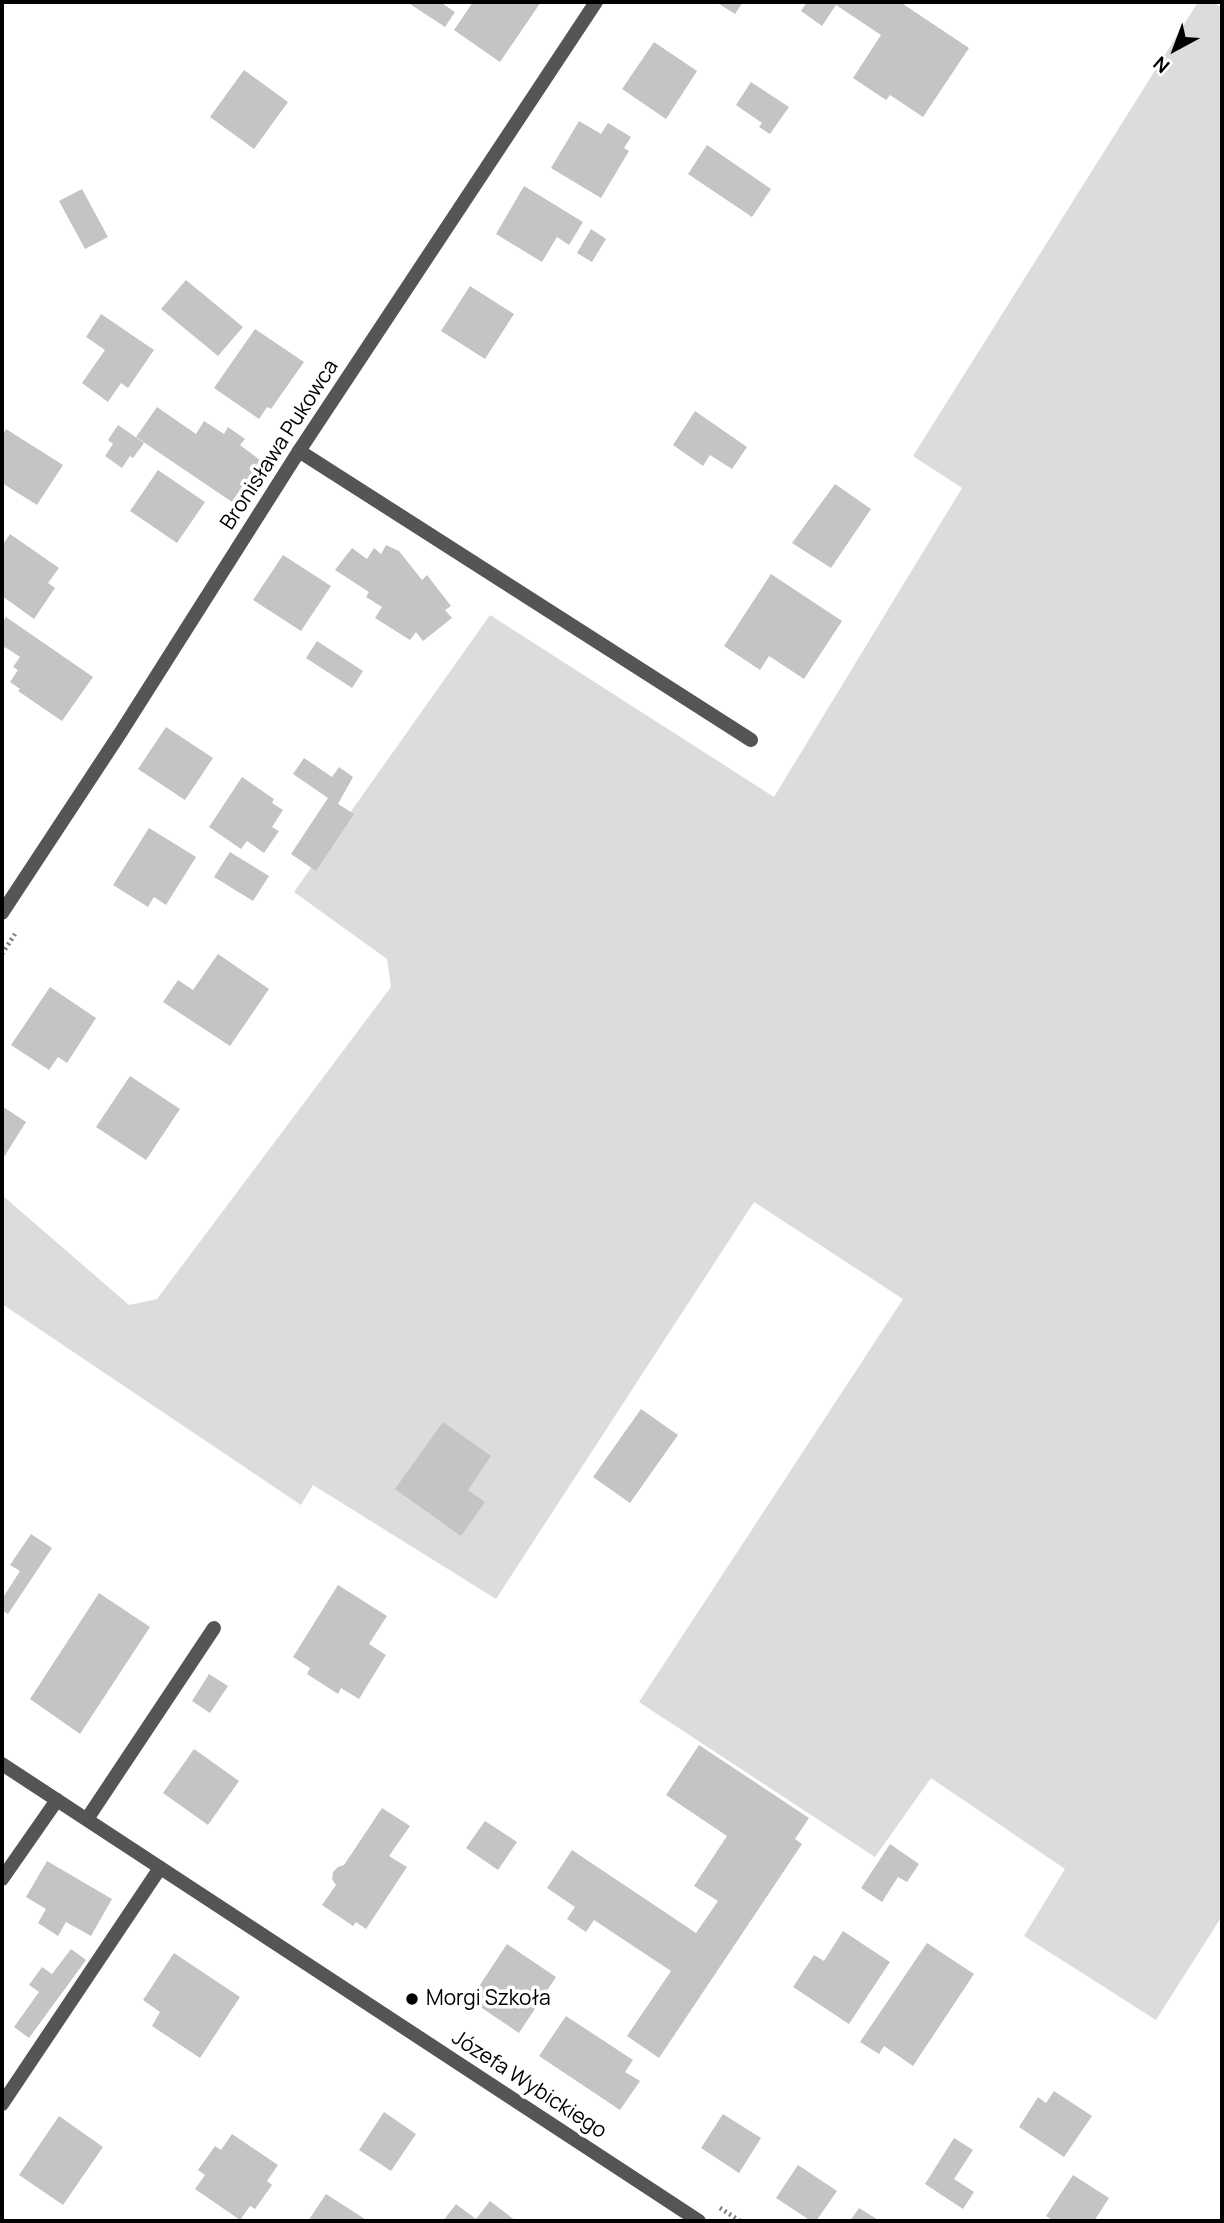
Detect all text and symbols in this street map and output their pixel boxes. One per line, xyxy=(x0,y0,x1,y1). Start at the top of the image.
north arrow xyxy=(1140,14,1210,84)
text: N xyxy=(1148,51,1175,79)
street label: Bronisława Pukowca xyxy=(216,355,344,535)
place label: Morgi Szkoła xyxy=(426,1986,551,2012)
marker: Morgi Szkoła xyxy=(404,1991,420,2007)
street label: Józefa Wybickiego xyxy=(447,2026,611,2144)

